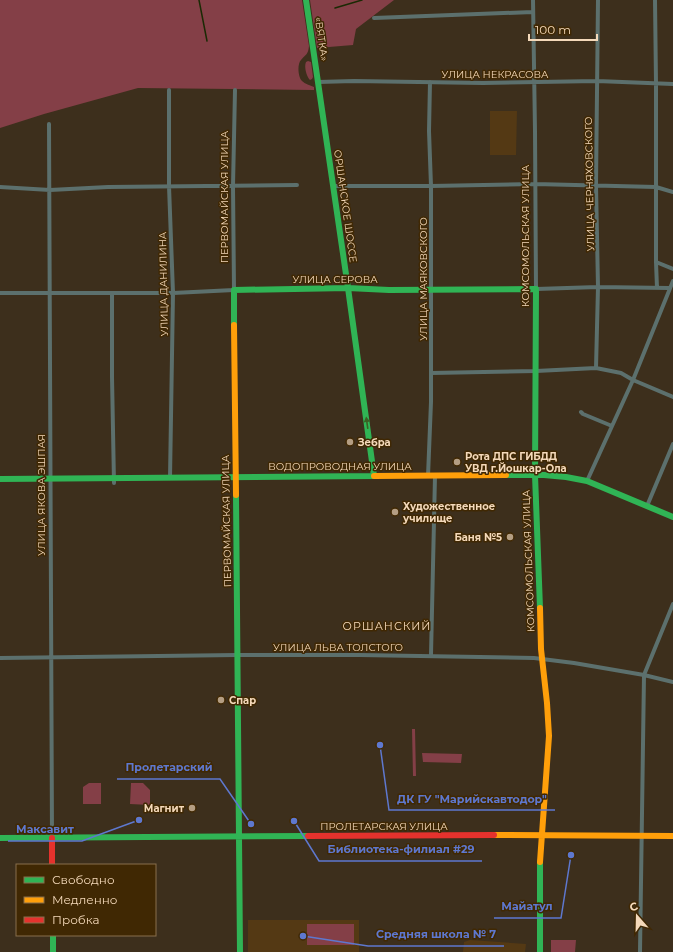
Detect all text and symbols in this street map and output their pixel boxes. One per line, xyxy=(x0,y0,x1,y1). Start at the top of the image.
street label: «ВЯТКА» xyxy=(312,16,331,62)
scale bar xyxy=(529,16,597,42)
text: 100 m xyxy=(535,22,571,37)
street label: УЛИЦА НЕКРАСОВА xyxy=(442,68,549,81)
street label: УЛИЦА ЧЕРНЯХОВСКОГО xyxy=(582,116,597,252)
street label: ПЕРВОМАЙСКАЯ УЛИЦА xyxy=(218,130,231,263)
street label: ОРШАНСКОЕ ШОССЕ xyxy=(331,149,360,264)
street label: КОМСОМОЛЬСКАЯ УЛИЦА xyxy=(519,164,532,307)
street label: УЛИЦА МАЯКОВСКОГО xyxy=(417,217,430,341)
street label: УЛИЦА ДАНИЛИНА xyxy=(156,231,171,336)
street label: УЛИЦА СЕРОВА xyxy=(292,273,378,286)
one-way arrow xyxy=(364,417,370,429)
street label: УЛИЦА ЯКОВА ЭШПАЯ xyxy=(35,434,48,556)
place label: Зебра xyxy=(357,436,391,449)
marker: Зебра xyxy=(345,437,355,447)
place label: Рота ДПС ГИБДД УВД г.Йошкар-Ола xyxy=(465,450,567,475)
street label: ПЕРВОМАЙСКАЯ УЛИЦА xyxy=(219,454,234,587)
marker: Рота ДПС ГИБДД УВД г.Йошкар-Ола xyxy=(452,457,462,467)
street label: ВОДОПРОВОДНАЯ УЛИЦА xyxy=(268,460,412,473)
street label: КОМСОМОЛЬСКАЯ УЛИЦА xyxy=(519,489,537,632)
place label: Художественное училище xyxy=(402,500,495,525)
marker: Художественное училище xyxy=(390,507,400,517)
place label: Баня №5 xyxy=(454,531,502,544)
marker: Баня №5 xyxy=(505,532,515,542)
district label: ОРШАНСКИЙ xyxy=(343,619,431,633)
street label: УЛИЦА ЛЬВА ТОЛСТОГО xyxy=(273,641,403,654)
place label: Спар xyxy=(229,694,256,707)
marker: Спар xyxy=(216,695,226,705)
callout: Пролетарский xyxy=(117,756,220,779)
text: Пролетарский xyxy=(125,760,213,774)
callout: ДК ГУ "Марийскавтодор" xyxy=(389,787,555,810)
text: ДК ГУ "Марийскавтодор" xyxy=(397,792,547,806)
place label: Магнит xyxy=(144,802,185,815)
marker: Магнит xyxy=(187,803,197,813)
callout: Максавит xyxy=(8,818,82,841)
street label: ПРОЛЕТАРСКАЯ УЛИЦА xyxy=(320,820,448,833)
text: Максавит xyxy=(16,822,74,836)
callout: Библиотека-филиал #29 xyxy=(319,838,482,861)
text: Библиотека-филиал #29 xyxy=(328,842,474,856)
legend xyxy=(16,864,156,936)
text: Свободно xyxy=(52,872,115,887)
text: Медленно xyxy=(52,892,118,907)
callout: Майатул xyxy=(494,895,561,918)
north arrow xyxy=(617,896,657,936)
text: Майатул xyxy=(501,899,553,913)
text: С xyxy=(627,899,640,915)
text: Пробка xyxy=(52,912,100,927)
callout: Средняя школа № 7 xyxy=(368,923,504,946)
text: Средняя школа № 7 xyxy=(376,927,496,941)

